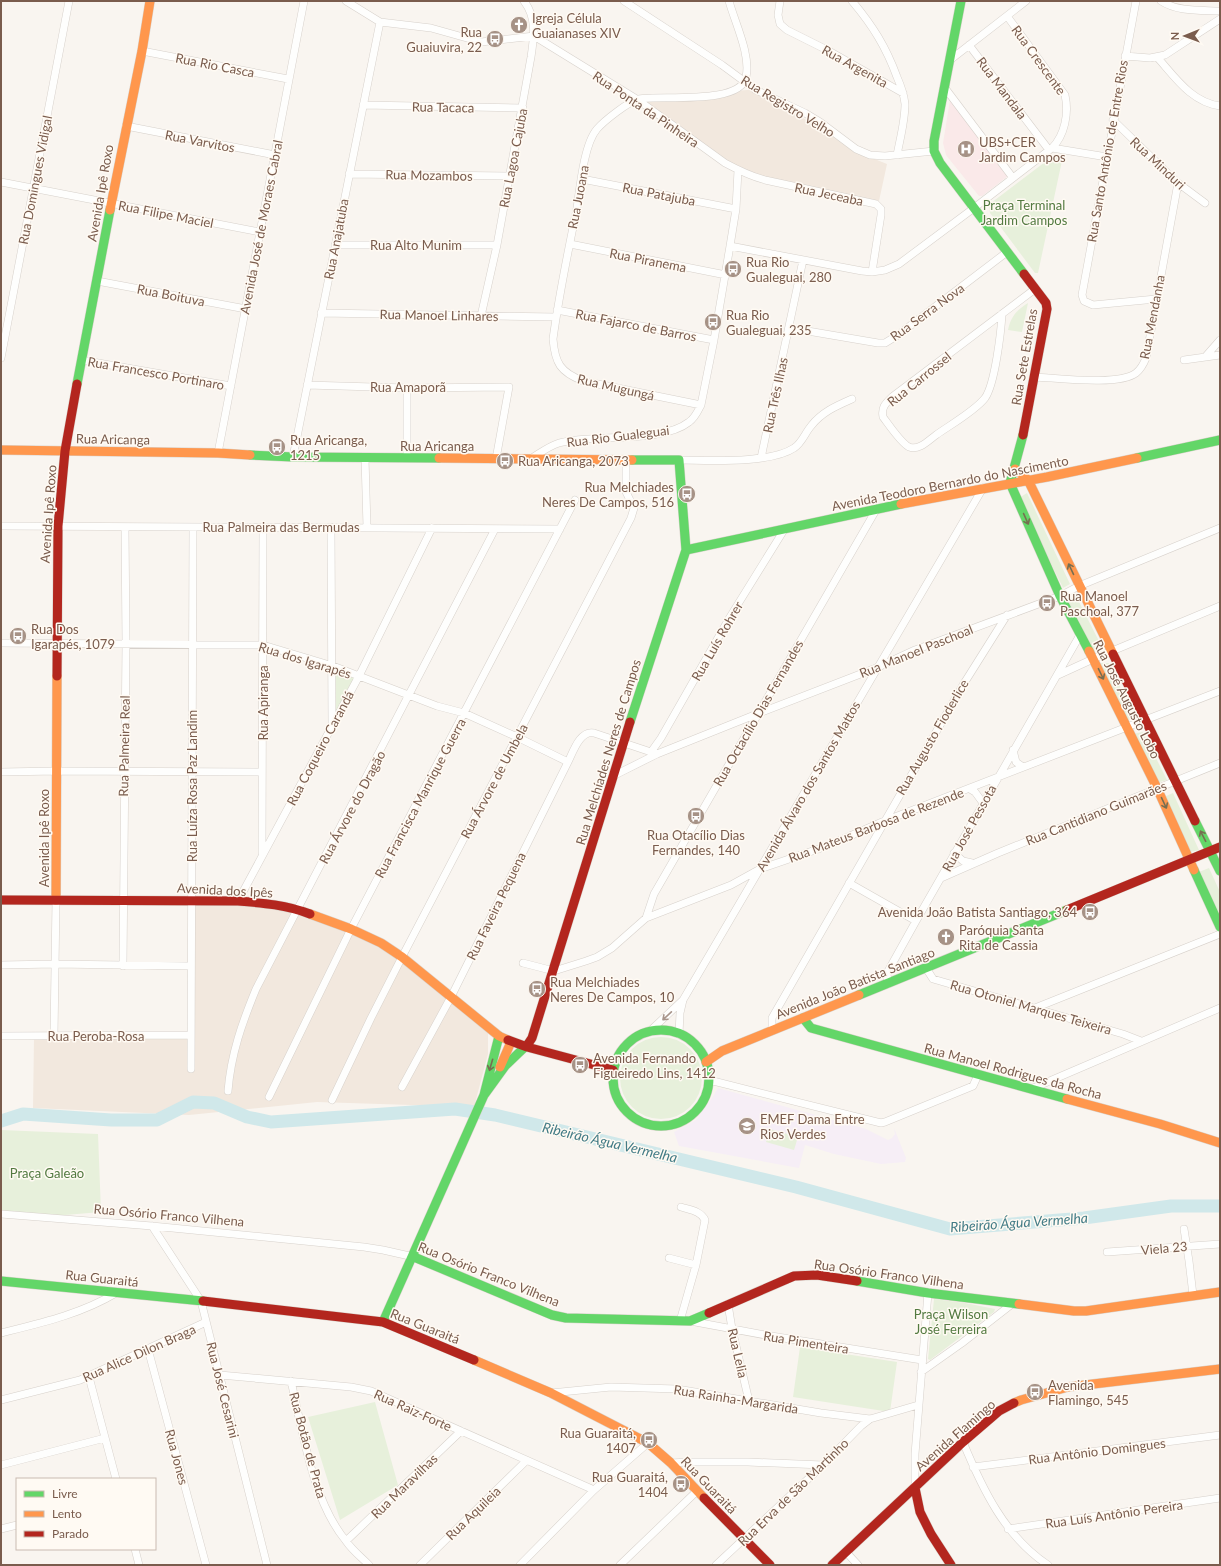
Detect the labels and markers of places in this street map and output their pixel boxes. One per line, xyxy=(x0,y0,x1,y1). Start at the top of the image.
place label: Igreja Célula Guaianases XIV xyxy=(532,10,621,41)
church icon: Igreja Célula Guaianases XIV xyxy=(509,15,529,35)
place label: Rua Guaiuvira, 22 xyxy=(406,24,482,55)
bus stop icon: Rua Guaiuvira, 22 xyxy=(485,29,505,49)
place label: UBS+CER Jardim Campos xyxy=(979,134,1066,165)
hospital icon: UBS+CER Jardim Campos xyxy=(956,139,976,159)
place label: Rua Rio Gualeguai, 280 xyxy=(746,254,832,285)
bus stop icon: Rua Rio Gualeguai, 280 xyxy=(723,259,743,279)
place label: Rua Rio Gualeguai, 235 xyxy=(726,307,812,338)
bus stop icon: Rua Rio Gualeguai, 235 xyxy=(703,312,723,332)
place label: Rua Aricanga, 1215 xyxy=(290,432,367,463)
bus stop icon: Rua Aricanga, 1215 xyxy=(267,437,287,457)
bus stop icon: Rua Aricanga, 2073 xyxy=(495,451,515,471)
place label: Rua Aricanga, 2073 xyxy=(518,453,629,469)
place label: Rua Melchiades Neres De Campos, 516 xyxy=(542,479,674,510)
bus stop icon: Rua Melchiades Neres De Campos, 516 xyxy=(677,484,697,504)
place label: Rua Manoel Paschoal, 377 xyxy=(1060,588,1139,619)
bus stop icon: Rua Manoel Paschoal, 377 xyxy=(1037,593,1057,613)
place label: Rua Dos Igarapés, 1079 xyxy=(31,621,115,652)
bus stop icon: Rua Dos Igarapés, 1079 xyxy=(8,626,28,646)
bus stop icon: Rua Otacílio Dias Fernandes, 140 xyxy=(686,806,706,826)
place label: Rua Otacílio Dias Fernandes, 140 xyxy=(647,827,745,858)
bus stop icon: Avenida João Batista Santiago, 364 xyxy=(1080,902,1100,922)
place label: Avenida João Batista Santiago, 364 xyxy=(878,904,1077,920)
place label: Paróquia Santa Rita de Cassia xyxy=(959,922,1044,953)
church icon: Paróquia Santa Rita de Cassia xyxy=(936,927,956,947)
place label: Rua Melchiades Neres De Campos, 10 xyxy=(550,974,675,1005)
bus stop icon: Rua Melchiades Neres De Campos, 10 xyxy=(527,979,547,999)
place label: Avenida Fernando Figueiredo Lins, 1412 xyxy=(593,1050,716,1081)
bus stop icon: Avenida Fernando Figueiredo Lins, 1412 xyxy=(570,1055,590,1075)
place label: EMEF Dama Entre Rios Verdes xyxy=(760,1111,865,1142)
school or university icon: EMEF Dama Entre Rios Verdes xyxy=(737,1116,757,1136)
place label: Avenida Flamingo, 545 xyxy=(1048,1377,1129,1408)
bus stop icon: Avenida Flamingo, 545 xyxy=(1025,1382,1045,1402)
place label: Rua Guaraitá, 1407 xyxy=(560,1425,636,1456)
bus stop icon: Rua Guaraitá, 1407 xyxy=(639,1430,659,1450)
place label: Rua Guaraitá, 1404 xyxy=(592,1469,668,1500)
bus stop icon: Rua Guaraitá, 1404 xyxy=(671,1474,691,1494)

